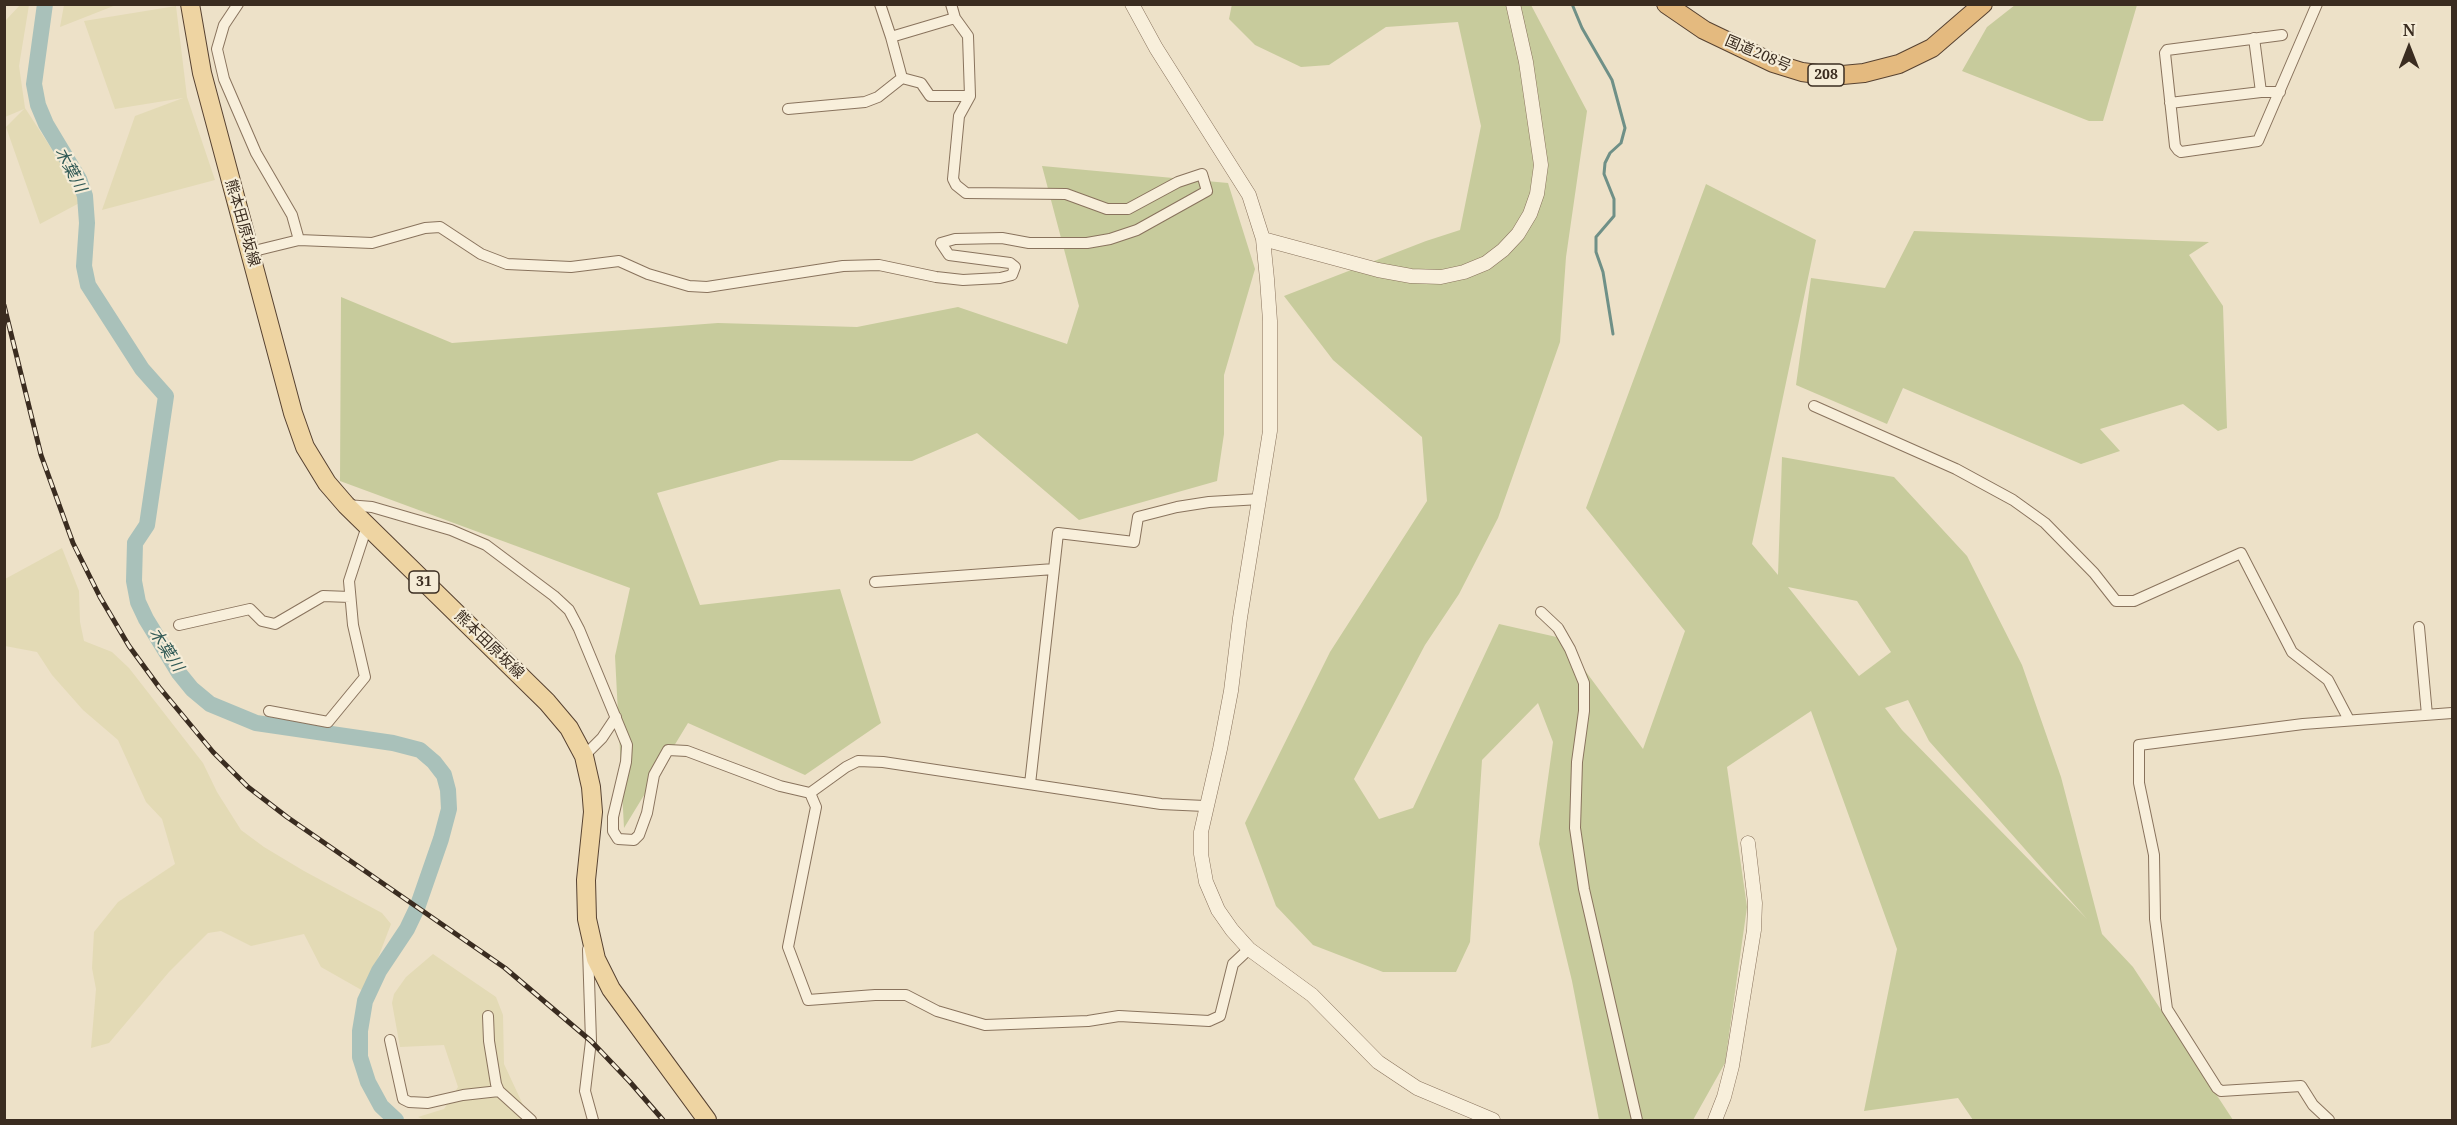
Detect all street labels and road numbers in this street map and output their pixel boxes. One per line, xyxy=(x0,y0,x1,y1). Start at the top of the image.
street label: 国道208号 xyxy=(1722,32,1794,76)
road number: 208 xyxy=(1808,64,1844,86)
street label: 熊本田原坂線 xyxy=(221,177,263,269)
road number: 31 xyxy=(409,571,439,593)
street label: 熊本田原坂線 xyxy=(450,607,528,683)

